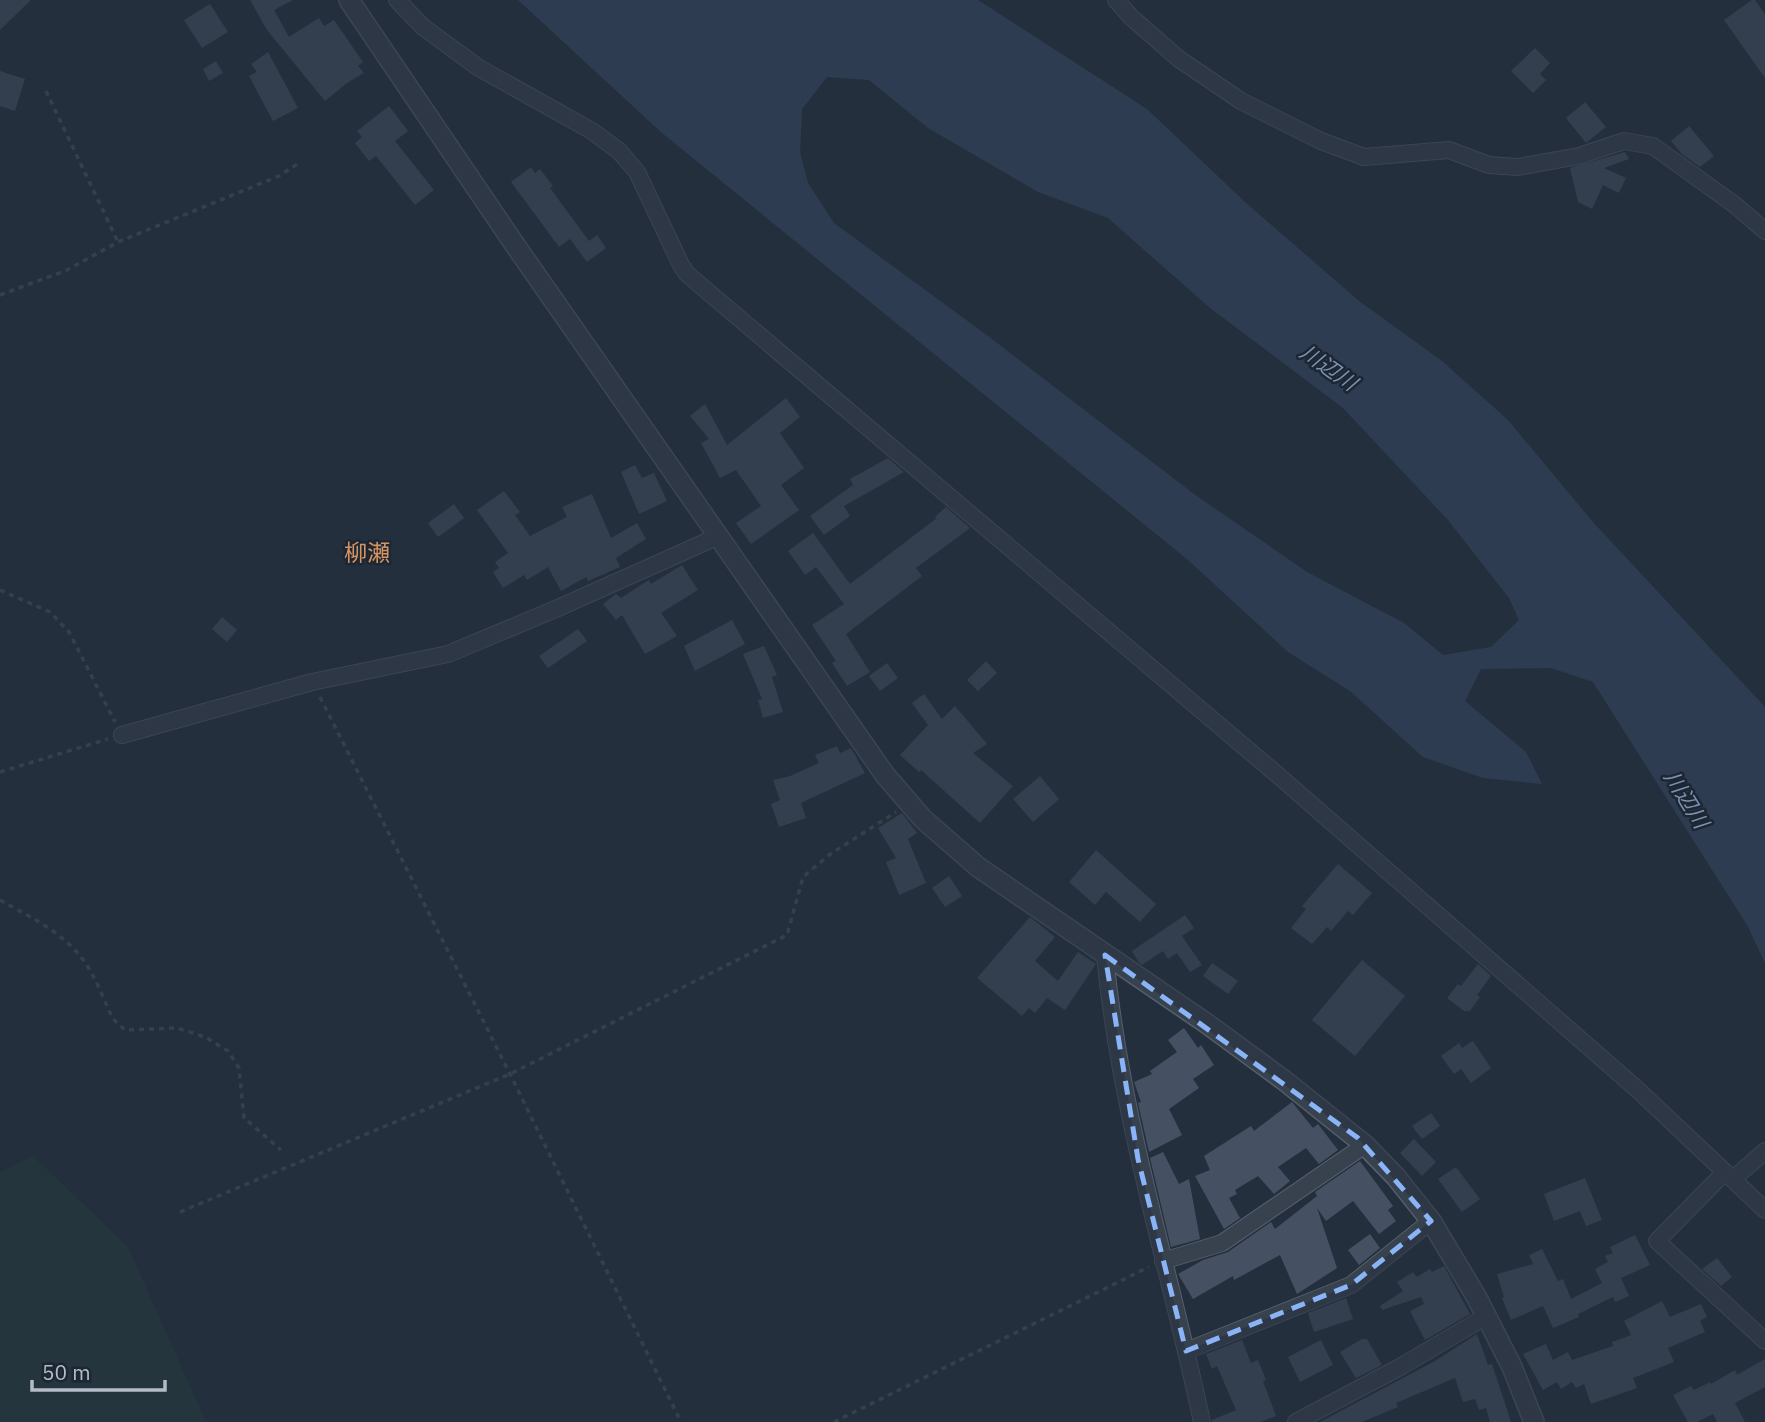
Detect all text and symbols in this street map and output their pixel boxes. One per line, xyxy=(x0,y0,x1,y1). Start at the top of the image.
water label: 川辺川 xyxy=(1295,337,1364,398)
district label: 柳瀬 xyxy=(344,537,390,567)
water label: 川辺川 xyxy=(1658,765,1717,835)
scale bar xyxy=(32,1348,164,1392)
text: 50 m xyxy=(42,1358,91,1386)

